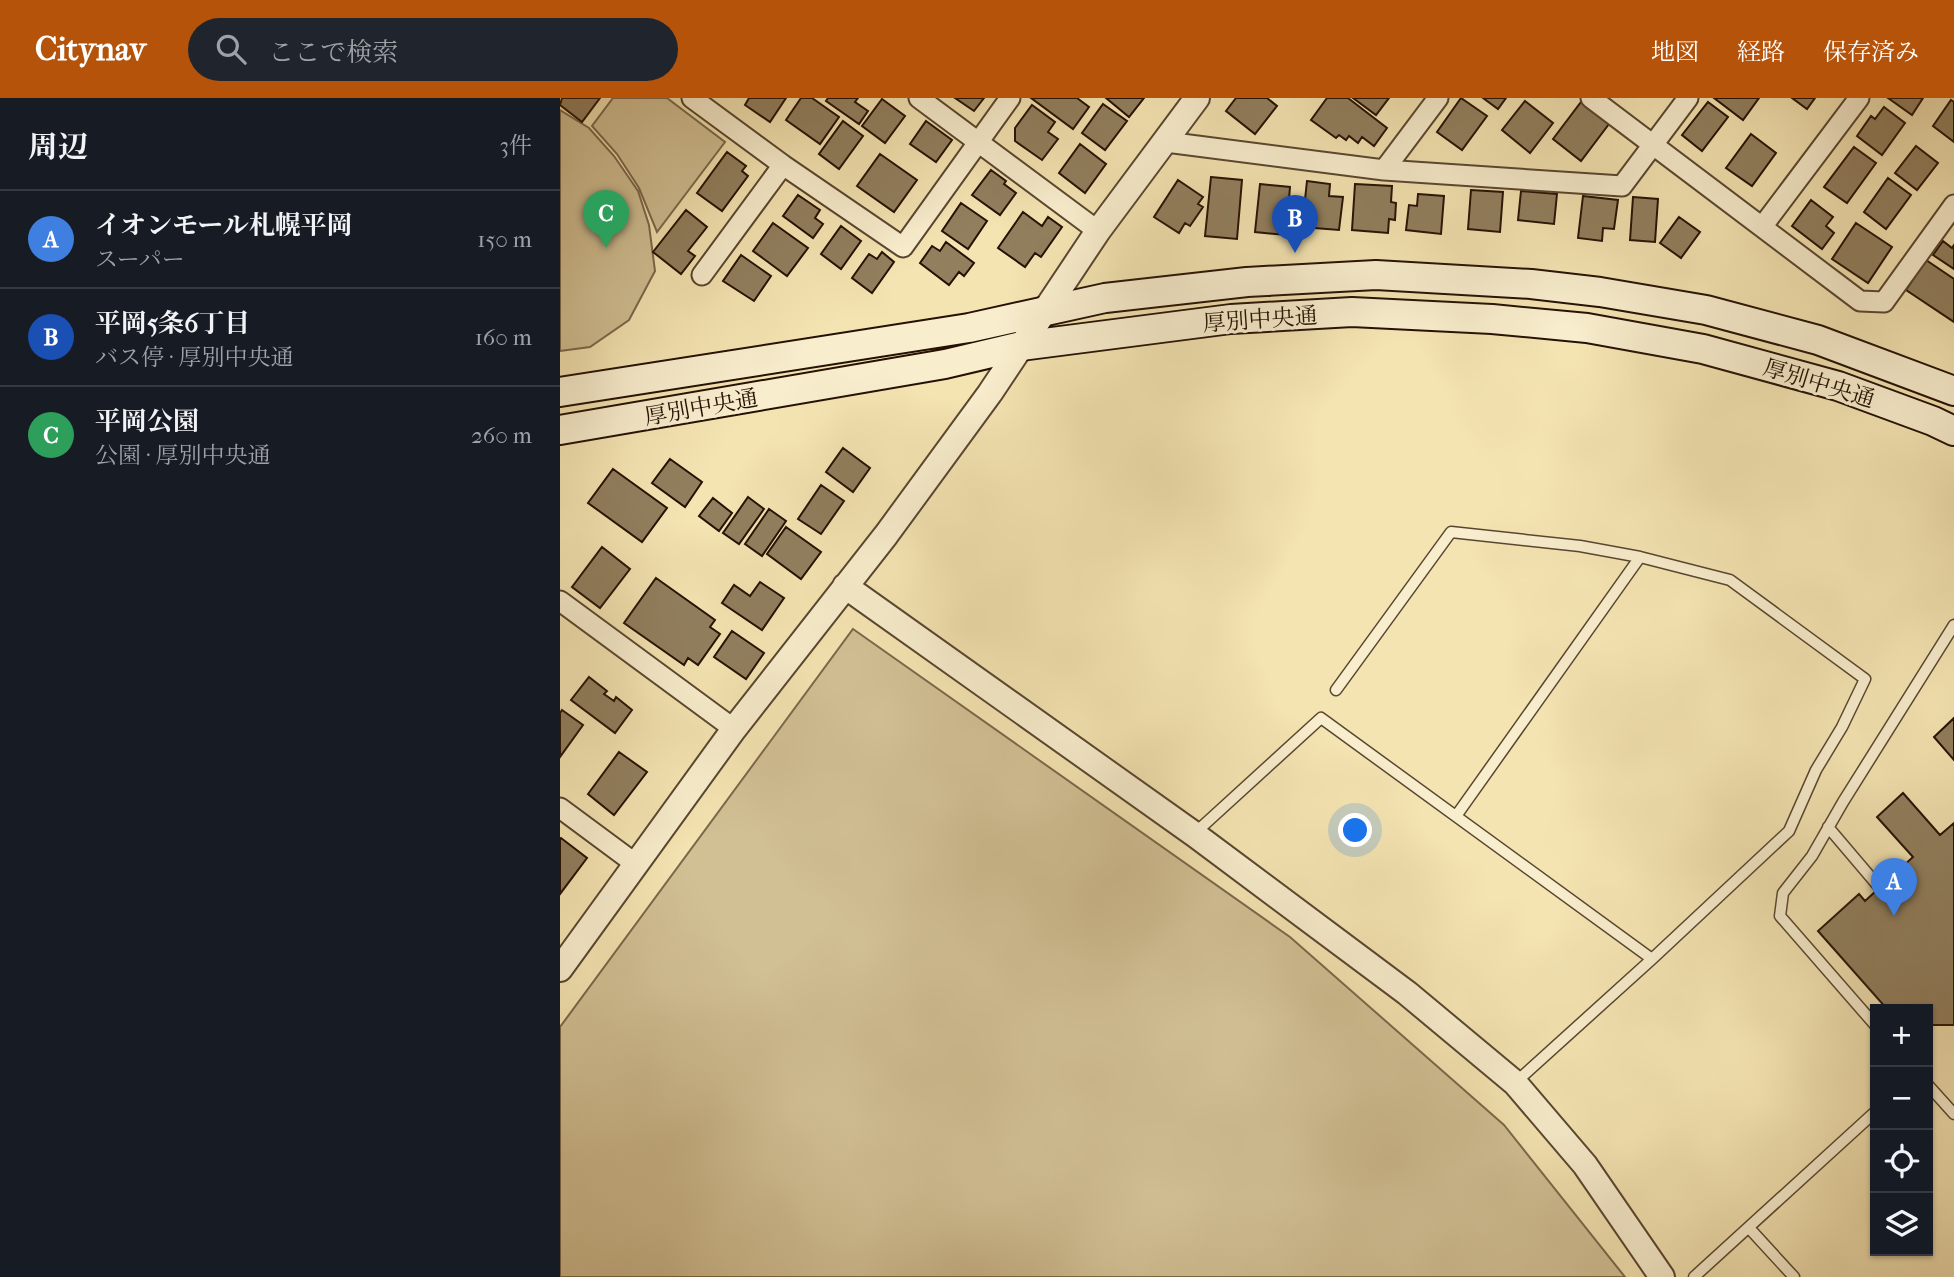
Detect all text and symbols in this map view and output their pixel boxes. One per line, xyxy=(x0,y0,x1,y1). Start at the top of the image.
search box xyxy=(188,18,678,81)
text: Citynav xyxy=(35,30,146,69)
icon: search xyxy=(212,30,250,68)
text: ここで検索 xyxy=(268,37,398,68)
text: 地図 xyxy=(1651,38,1699,66)
text: 経路 xyxy=(1737,38,1785,66)
text: 保存済み xyxy=(1823,38,1919,66)
text: 周辺 xyxy=(28,130,88,165)
text: 3件 xyxy=(500,132,532,159)
pin: C xyxy=(583,190,629,248)
pin: B xyxy=(1272,195,1318,253)
text: イオンモール札幌平岡 xyxy=(95,210,353,241)
text: A xyxy=(44,226,58,253)
text: 150 m xyxy=(477,226,532,253)
text: スーパー xyxy=(95,246,185,273)
street label: 厚別中央通 xyxy=(1202,302,1318,337)
text: 平岡5条6丁目 xyxy=(95,308,250,339)
text: B xyxy=(44,324,58,351)
text: 160 m xyxy=(475,324,532,351)
text: バス停 · 厚別中央通 xyxy=(95,344,294,371)
street label: 厚別中央通 xyxy=(1760,354,1878,413)
street label: 厚別中央通 xyxy=(642,384,760,431)
text: 平岡公園 xyxy=(95,406,199,437)
text: C xyxy=(43,422,59,449)
text: 260 m xyxy=(471,422,532,449)
text: 公園 · 厚別中央通 xyxy=(95,442,271,469)
your location xyxy=(1338,813,1372,847)
pin: A xyxy=(1871,858,1917,916)
map controls xyxy=(1870,1004,1933,1256)
button: + xyxy=(1870,1004,1933,1067)
button: − xyxy=(1870,1067,1933,1130)
button: locate xyxy=(1870,1130,1933,1193)
button: layers xyxy=(1870,1193,1933,1256)

